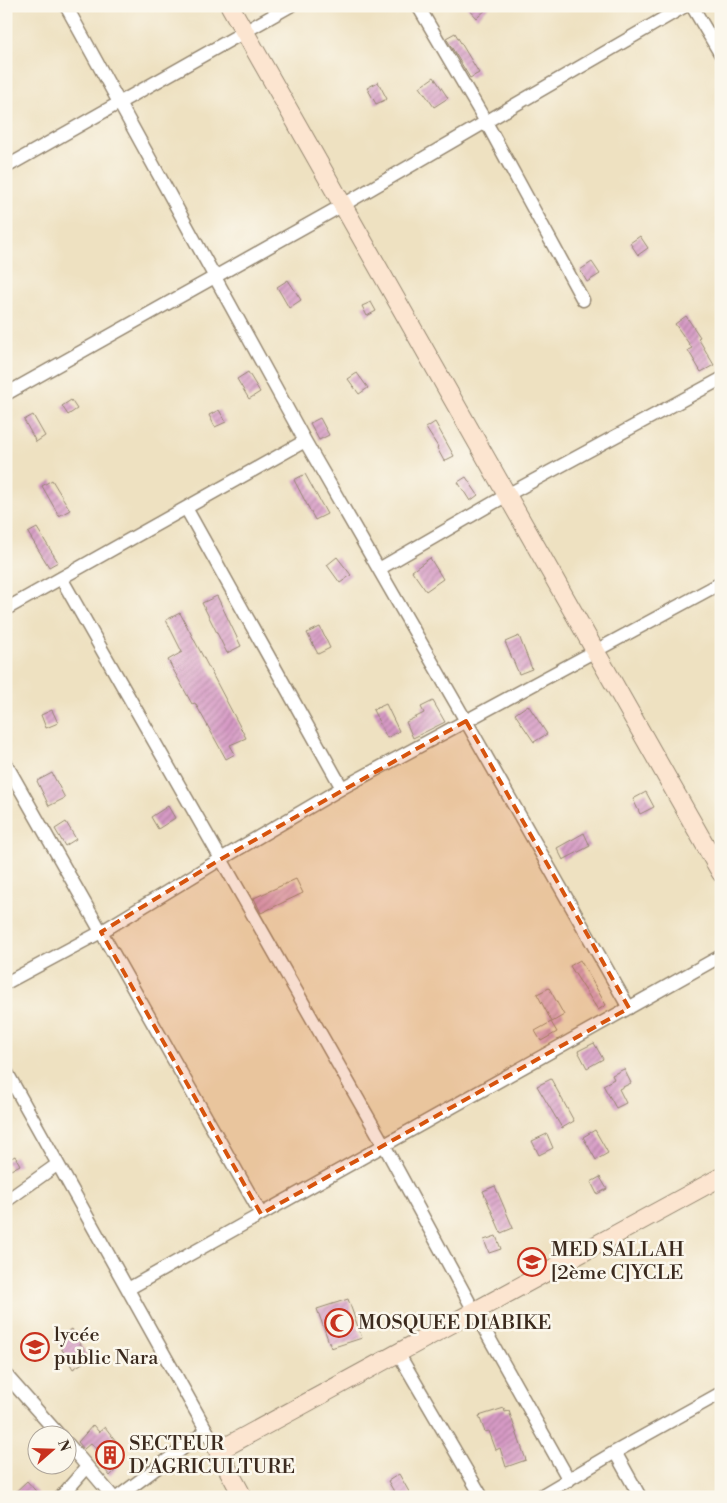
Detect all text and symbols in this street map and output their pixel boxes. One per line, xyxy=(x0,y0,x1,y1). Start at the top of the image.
place label: MED SALLAH [2ème C]YCLE xyxy=(551,1238,684,1286)
school or university icon: MED SALLAH [2ème C]YCLE xyxy=(517,1247,547,1277)
mosque icon: MOSQUEE DIABIKE xyxy=(324,1308,354,1338)
place label: MOSQUEE DIABIKE xyxy=(358,1311,551,1336)
place label: lycée public Nara xyxy=(54,1323,159,1371)
school or university icon: lycée public Nara xyxy=(20,1332,50,1362)
north arrow xyxy=(28,1426,78,1476)
place label: SECTEUR D'AGRICULTURE xyxy=(129,1432,295,1480)
text: N xyxy=(53,1438,74,1454)
building icon: SECTEUR D'AGRICULTURE xyxy=(95,1440,125,1470)

